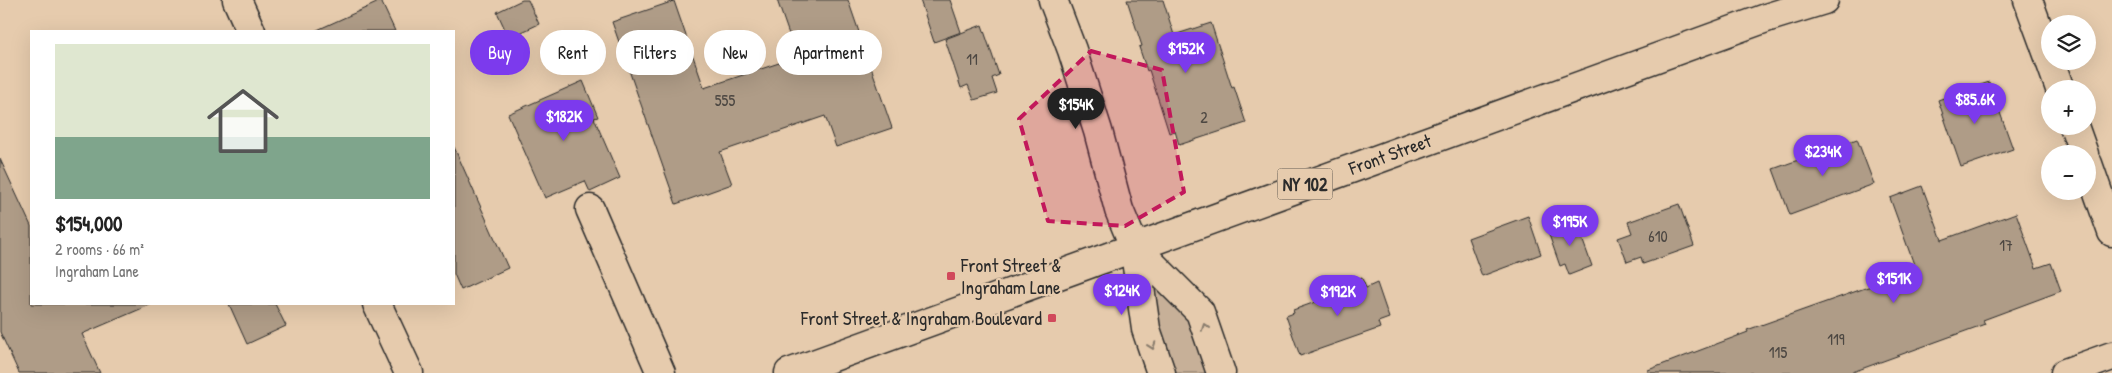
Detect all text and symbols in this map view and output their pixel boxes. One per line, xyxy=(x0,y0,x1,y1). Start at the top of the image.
map controls xyxy=(2041,15,2096,200)
button: layers xyxy=(2041,15,2096,70)
chip: Buy xyxy=(470,30,530,75)
chip: Rent xyxy=(540,30,606,75)
chip: Filters xyxy=(616,30,694,75)
chip: New xyxy=(704,30,766,75)
chip: Apartment xyxy=(776,30,882,75)
pin: $152K xyxy=(1151,32,1221,74)
text: $152K xyxy=(1168,37,1204,59)
house number: 11 xyxy=(966,48,978,70)
icon: home xyxy=(198,76,288,166)
button: + xyxy=(2041,80,2096,135)
pin: $85.6K xyxy=(1934,82,2016,125)
pin: $154K xyxy=(1041,88,1111,130)
text: $85.6K xyxy=(1955,88,1995,110)
house number: 555 xyxy=(715,89,735,111)
text: $154K xyxy=(1058,93,1094,115)
pin: $182K xyxy=(529,100,599,142)
text: $182K xyxy=(546,105,582,127)
house number: 2 xyxy=(1200,106,1208,128)
street label: Front Street xyxy=(1344,127,1435,181)
pin: $234K xyxy=(1788,134,1858,177)
text: $234K xyxy=(1804,140,1842,162)
button: − xyxy=(2041,145,2096,200)
road number: NY 102 xyxy=(1278,168,1332,200)
pin: $195K xyxy=(1535,204,1605,247)
text: $154,000 xyxy=(55,209,123,238)
text: $195K xyxy=(1553,210,1587,232)
house number: 610 xyxy=(1648,225,1668,247)
house number: 17 xyxy=(1999,234,2013,256)
text: 2 rooms · 66 m² xyxy=(55,238,144,260)
place label: Front Street & Ingraham Lane xyxy=(960,252,1061,300)
text: Ingraham Lane xyxy=(55,260,139,282)
pin: $151K xyxy=(1859,262,1929,304)
text: $151K xyxy=(1877,267,1911,289)
marker: Front Street & Ingraham Lane xyxy=(945,270,957,282)
pin: $124K xyxy=(1087,274,1157,316)
pin: $192K xyxy=(1303,274,1373,317)
text: $124K xyxy=(1104,279,1140,301)
text: $192K xyxy=(1320,280,1356,302)
place label: Front Street & Ingraham Boulevard xyxy=(800,305,1043,331)
marker: Front Street & Ingraham Boulevard xyxy=(1046,312,1058,324)
one-way arrow xyxy=(1201,323,1211,332)
house number: 119 xyxy=(1827,328,1845,350)
one-way arrow xyxy=(1146,341,1156,350)
house number: 115 xyxy=(1769,341,1787,363)

